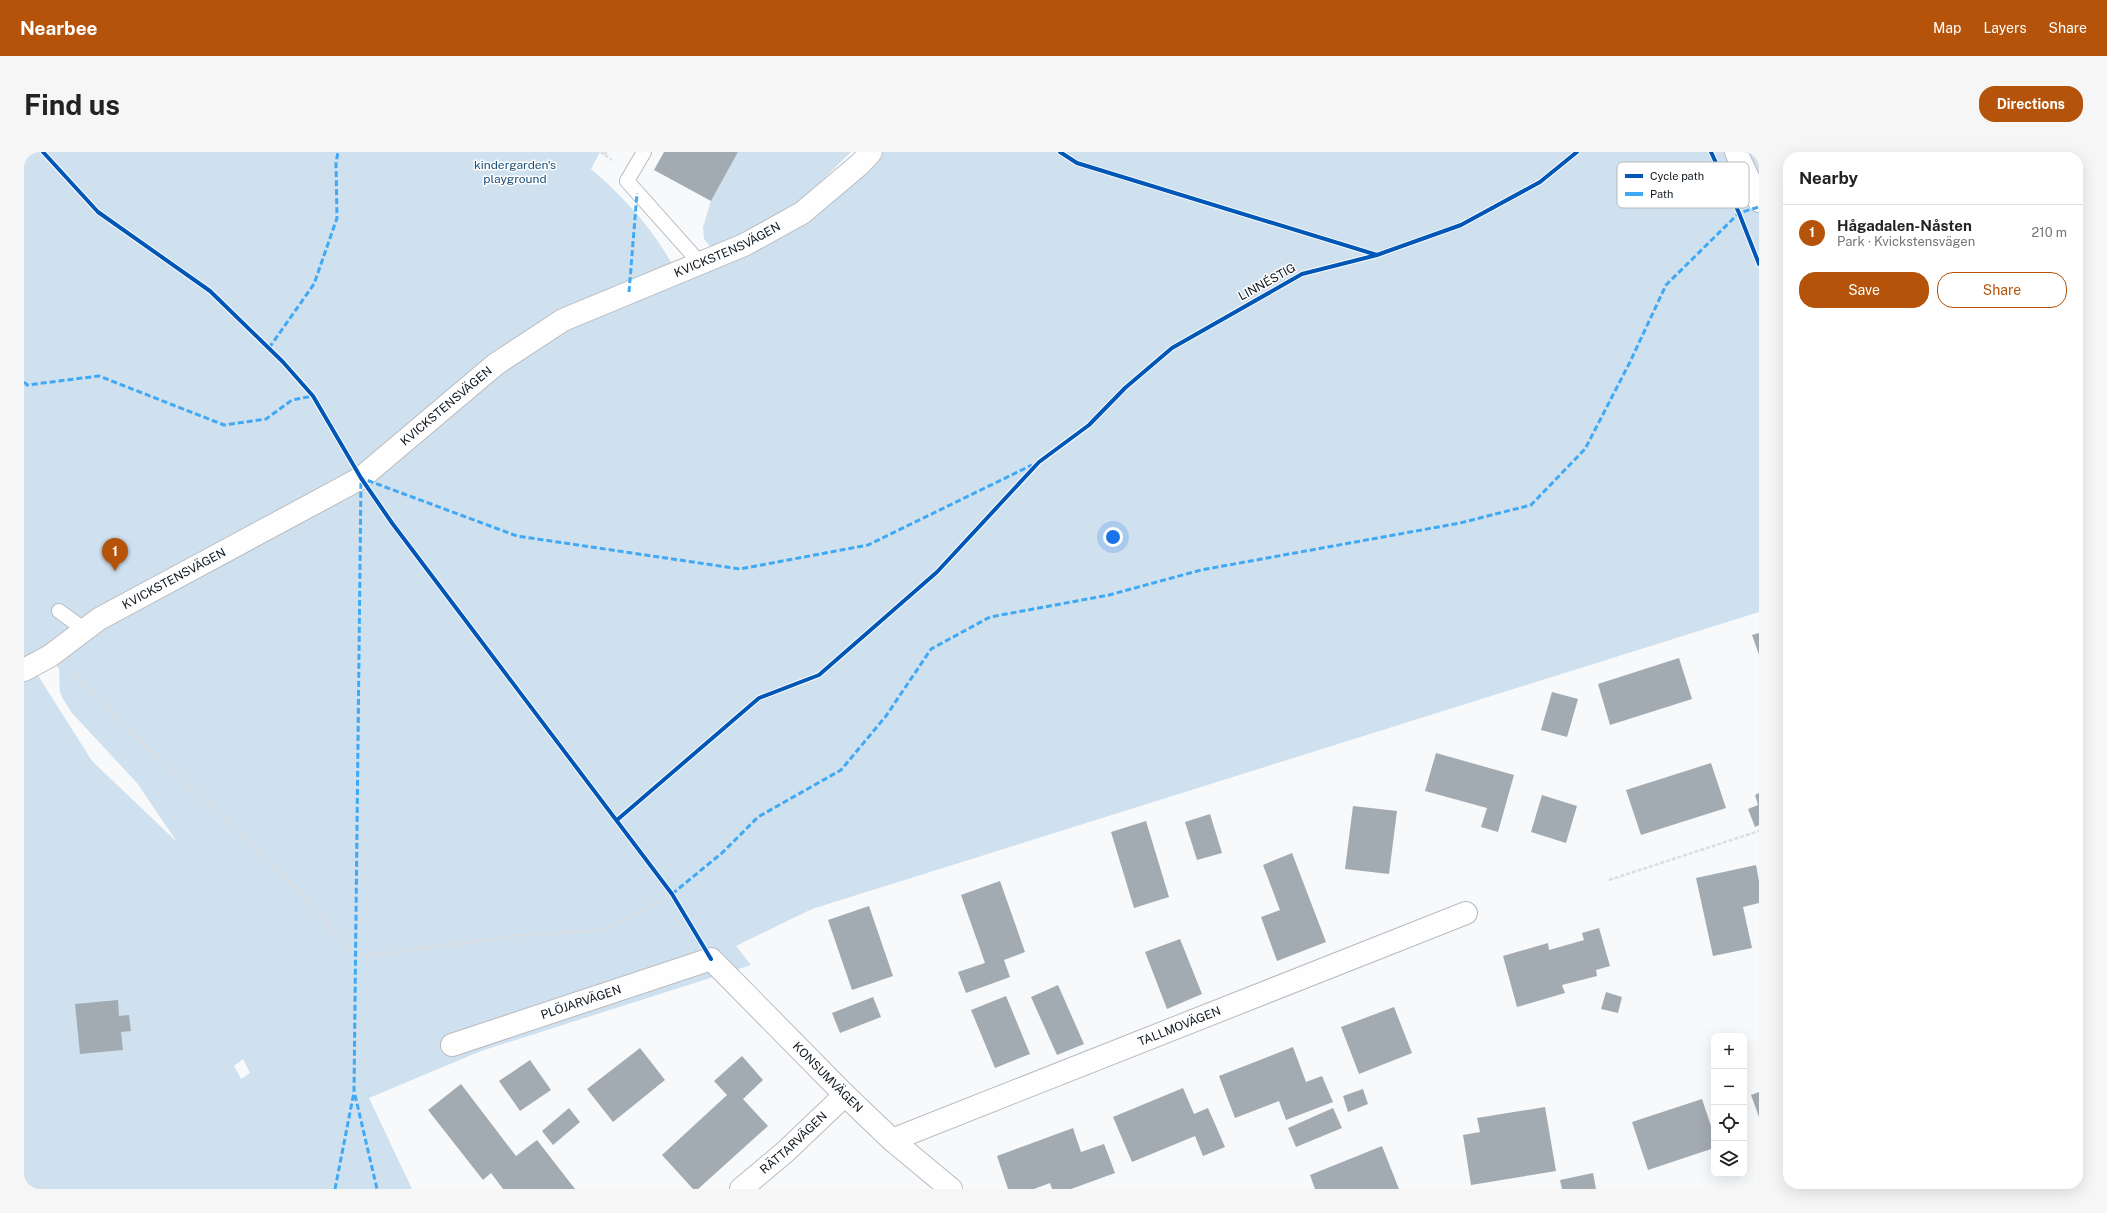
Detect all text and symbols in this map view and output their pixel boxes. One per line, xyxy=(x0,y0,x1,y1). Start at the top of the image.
text: Nearbee xyxy=(20,17,98,39)
text: Map xyxy=(1933,20,1961,36)
text: Layers xyxy=(1983,20,2027,36)
text: Share xyxy=(2049,20,2087,36)
button: Directions xyxy=(1979,86,2083,122)
text: Find us xyxy=(24,88,120,121)
park label: kindergarden's playground xyxy=(474,158,556,186)
legend xyxy=(1617,162,1749,208)
text: Nearby xyxy=(1799,168,1858,188)
text: Cycle path xyxy=(1650,170,1704,182)
text: Path xyxy=(1650,188,1673,200)
text: Hågadalen-Nåsten xyxy=(1837,217,1972,234)
street label: KVICKSTENSVÄGEN xyxy=(672,219,783,280)
text: 1 xyxy=(1809,225,1815,240)
text: 210 m xyxy=(2032,225,2067,240)
text: Park · Kvickstensvägen xyxy=(1837,234,1975,249)
street label: LINNÉSTIG xyxy=(1236,261,1298,303)
button: Save xyxy=(1799,272,1929,308)
button: Share xyxy=(1937,272,2067,308)
street label: KVICKSTENSVÄGEN xyxy=(398,363,495,449)
your location xyxy=(1103,527,1123,547)
pin: 1 xyxy=(102,538,128,571)
street label: KVICKSTENSVÄGEN xyxy=(120,545,228,612)
street label: PLÖJARVÄGEN xyxy=(539,982,623,1022)
street label: TALLMOVÄGEN xyxy=(1136,1004,1223,1049)
map controls xyxy=(1711,1033,1747,1177)
button: + xyxy=(1711,1033,1747,1069)
street label: KONSUMVÄGEN xyxy=(790,1039,866,1115)
button: − xyxy=(1711,1069,1747,1105)
button: locate xyxy=(1711,1105,1747,1141)
street label: RÄTTARVÄGEN xyxy=(757,1109,830,1177)
button: layers xyxy=(1711,1141,1747,1177)

